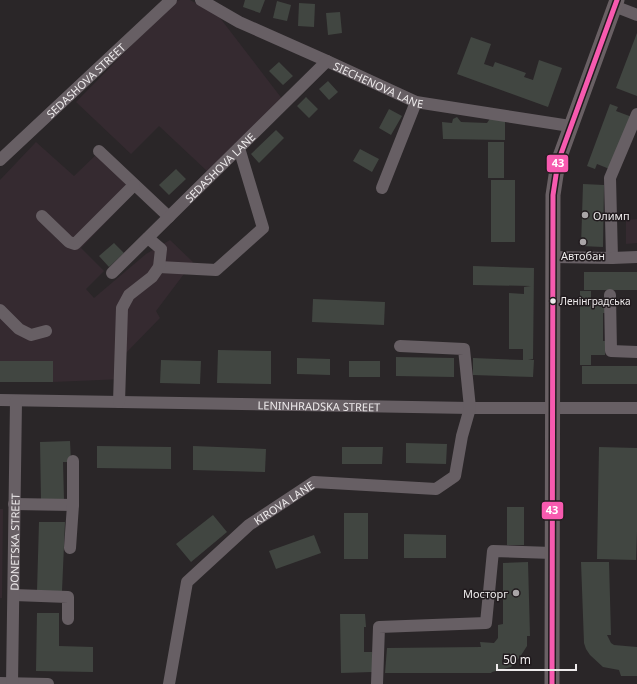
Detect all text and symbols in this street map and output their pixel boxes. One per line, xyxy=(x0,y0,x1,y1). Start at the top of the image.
street label: SEDASHOVA STREET xyxy=(43,39,128,121)
street label: SIECHENOVA LANE xyxy=(331,58,425,111)
street label: SEDASHOVA LANE xyxy=(181,129,258,205)
line badge: 43 xyxy=(546,154,569,173)
text: 43 xyxy=(552,155,564,170)
place label: Олимп xyxy=(593,208,630,223)
marker: Олимп xyxy=(580,210,590,220)
marker: Автобан xyxy=(578,237,588,247)
place label: Автобан xyxy=(561,248,605,263)
place label: Ленінградська xyxy=(560,294,631,308)
marker: Ленінградська xyxy=(548,296,558,306)
street label: LENINHRADSKA STREET xyxy=(258,397,380,414)
street label: KIROVA LANE xyxy=(250,477,316,528)
street label: DONETSKA STREET xyxy=(6,493,22,591)
line badge: 43 xyxy=(541,501,564,520)
text: 43 xyxy=(546,502,558,517)
place label: Мосторг xyxy=(463,586,508,601)
marker: Мосторг xyxy=(511,588,521,598)
scale bar xyxy=(497,646,576,672)
text: 50 m xyxy=(503,651,531,668)

